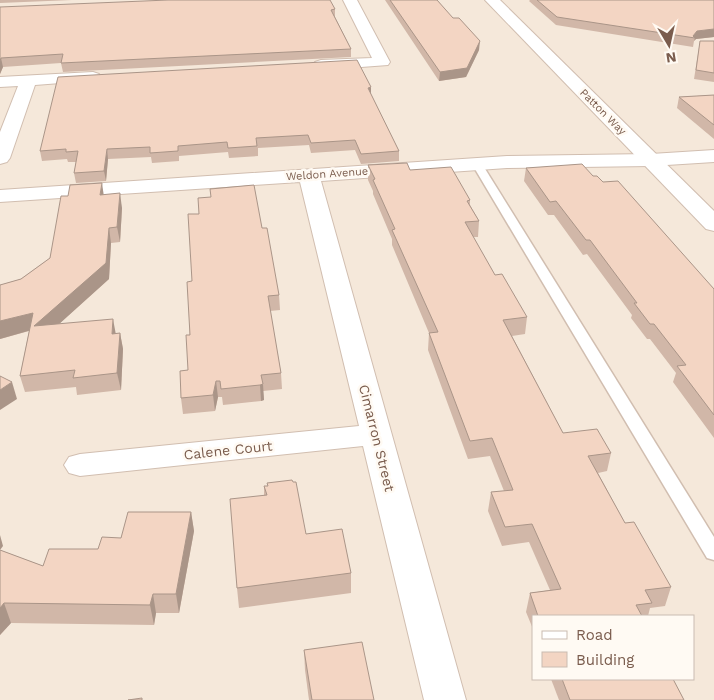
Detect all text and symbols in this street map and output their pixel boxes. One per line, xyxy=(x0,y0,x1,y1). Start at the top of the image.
north arrow xyxy=(644,20,694,70)
text: N xyxy=(665,49,677,67)
street label: Patton Way xyxy=(577,86,629,138)
street label: Weldon Avenue xyxy=(285,165,369,183)
street label: Cimarron Street xyxy=(356,383,398,493)
street label: Calene Court xyxy=(183,437,273,463)
legend xyxy=(532,615,694,680)
text: Road xyxy=(576,626,613,644)
text: Building xyxy=(576,651,634,669)

